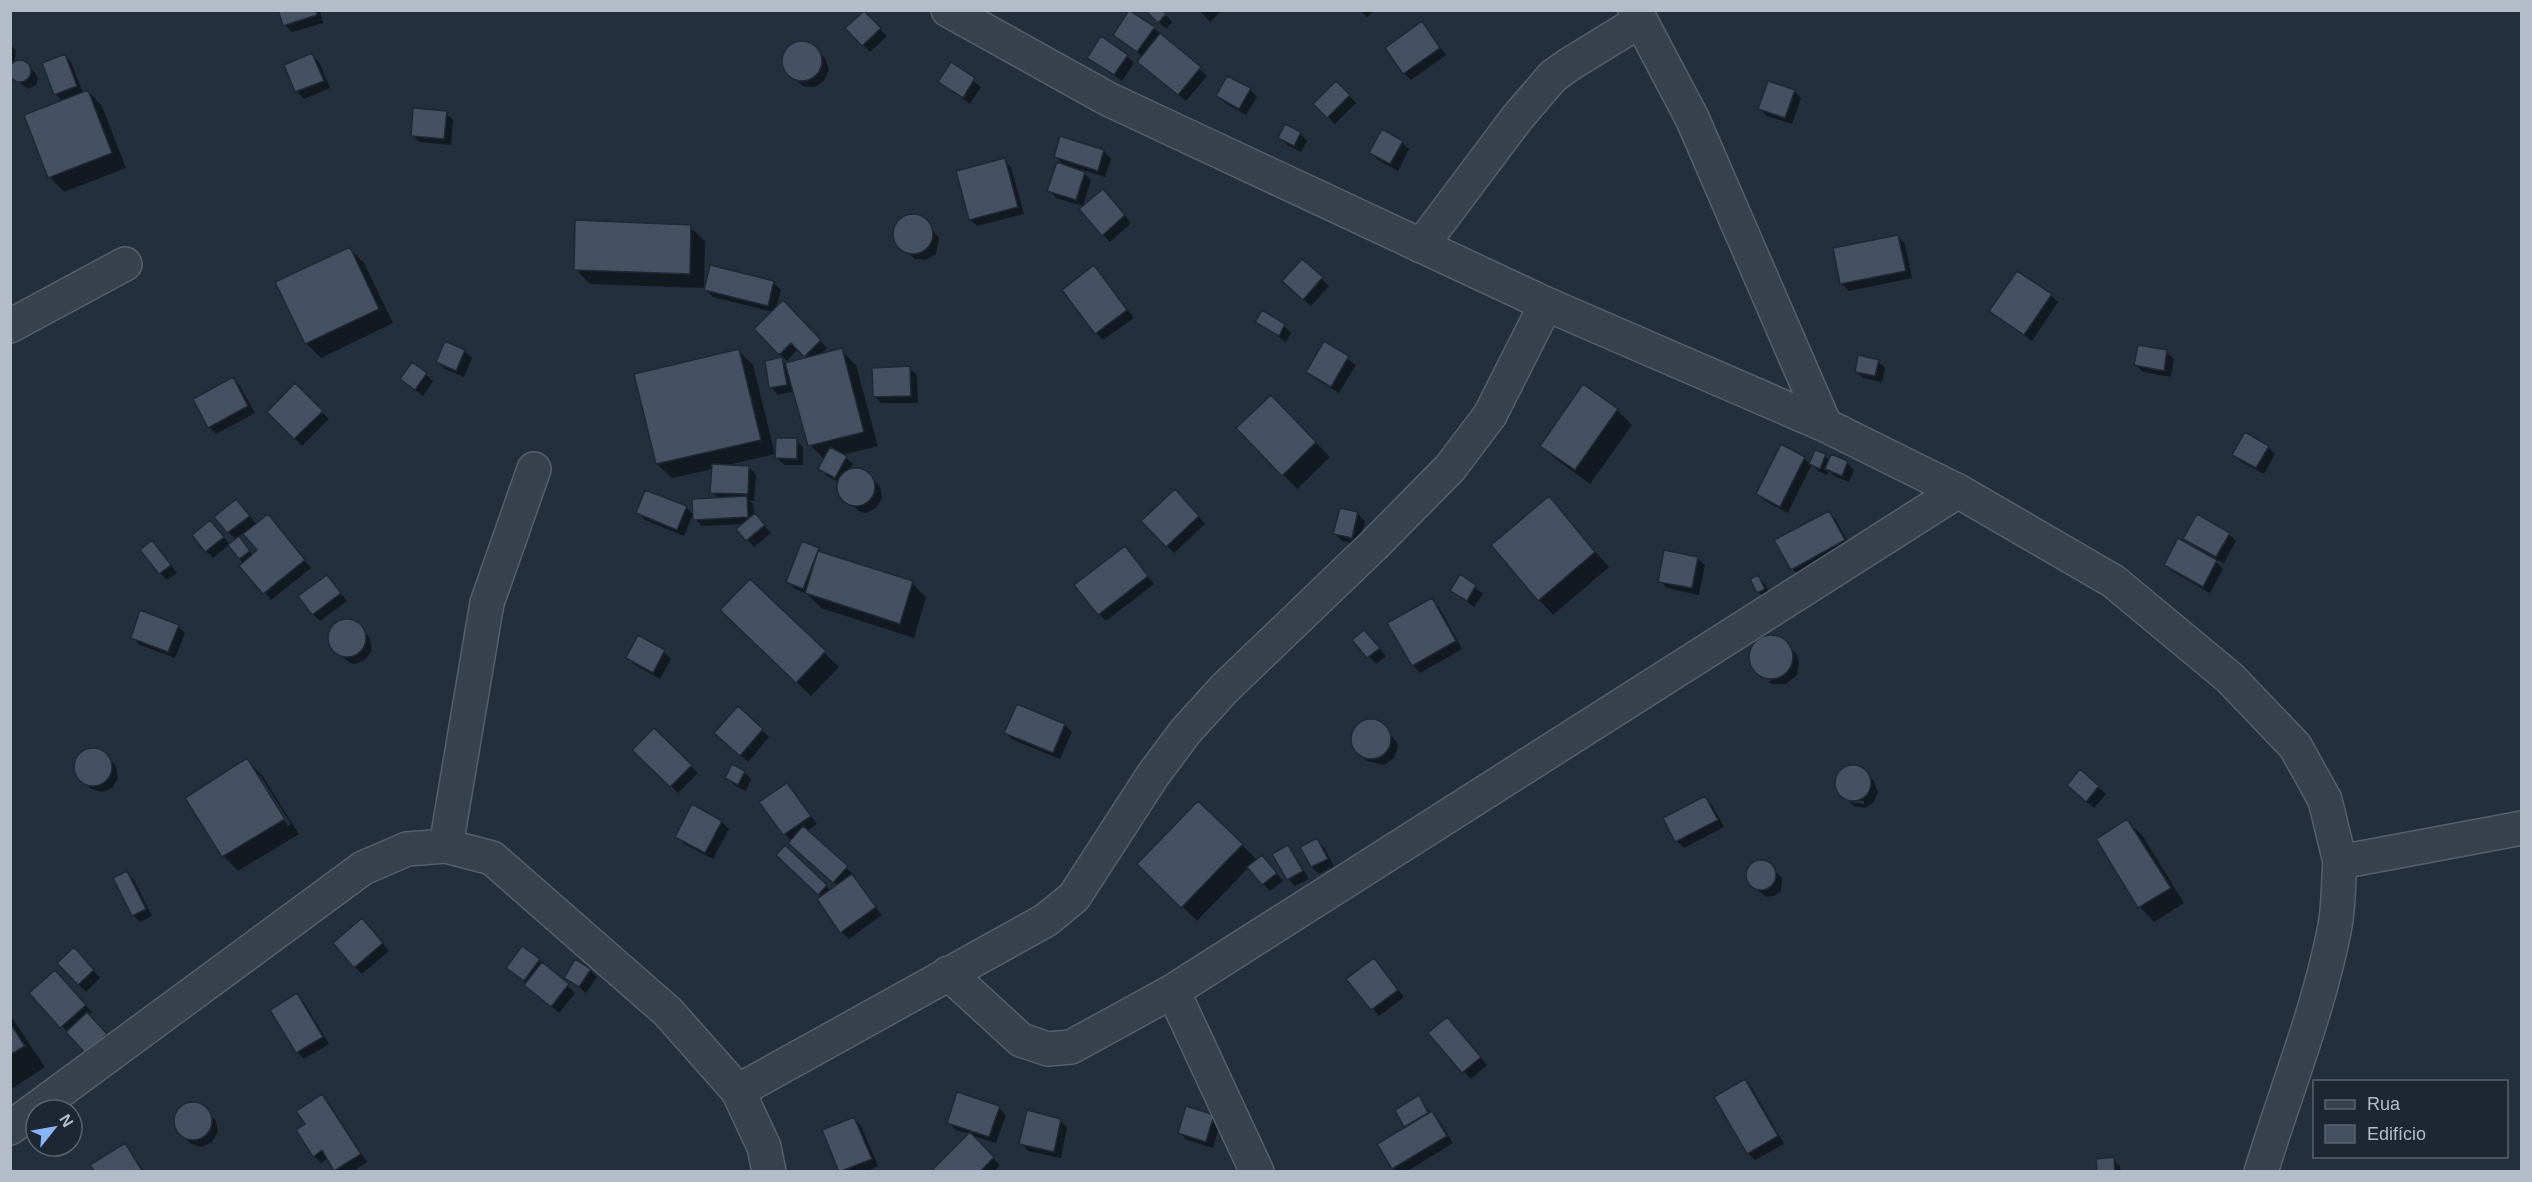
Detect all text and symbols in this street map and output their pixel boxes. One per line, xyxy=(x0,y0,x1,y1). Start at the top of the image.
legend xyxy=(2313,1080,2508,1158)
text: Rua xyxy=(2367,1094,2401,1114)
north arrow xyxy=(24,1098,84,1158)
text: N xyxy=(56,1111,77,1130)
text: Edifício xyxy=(2367,1124,2426,1144)

